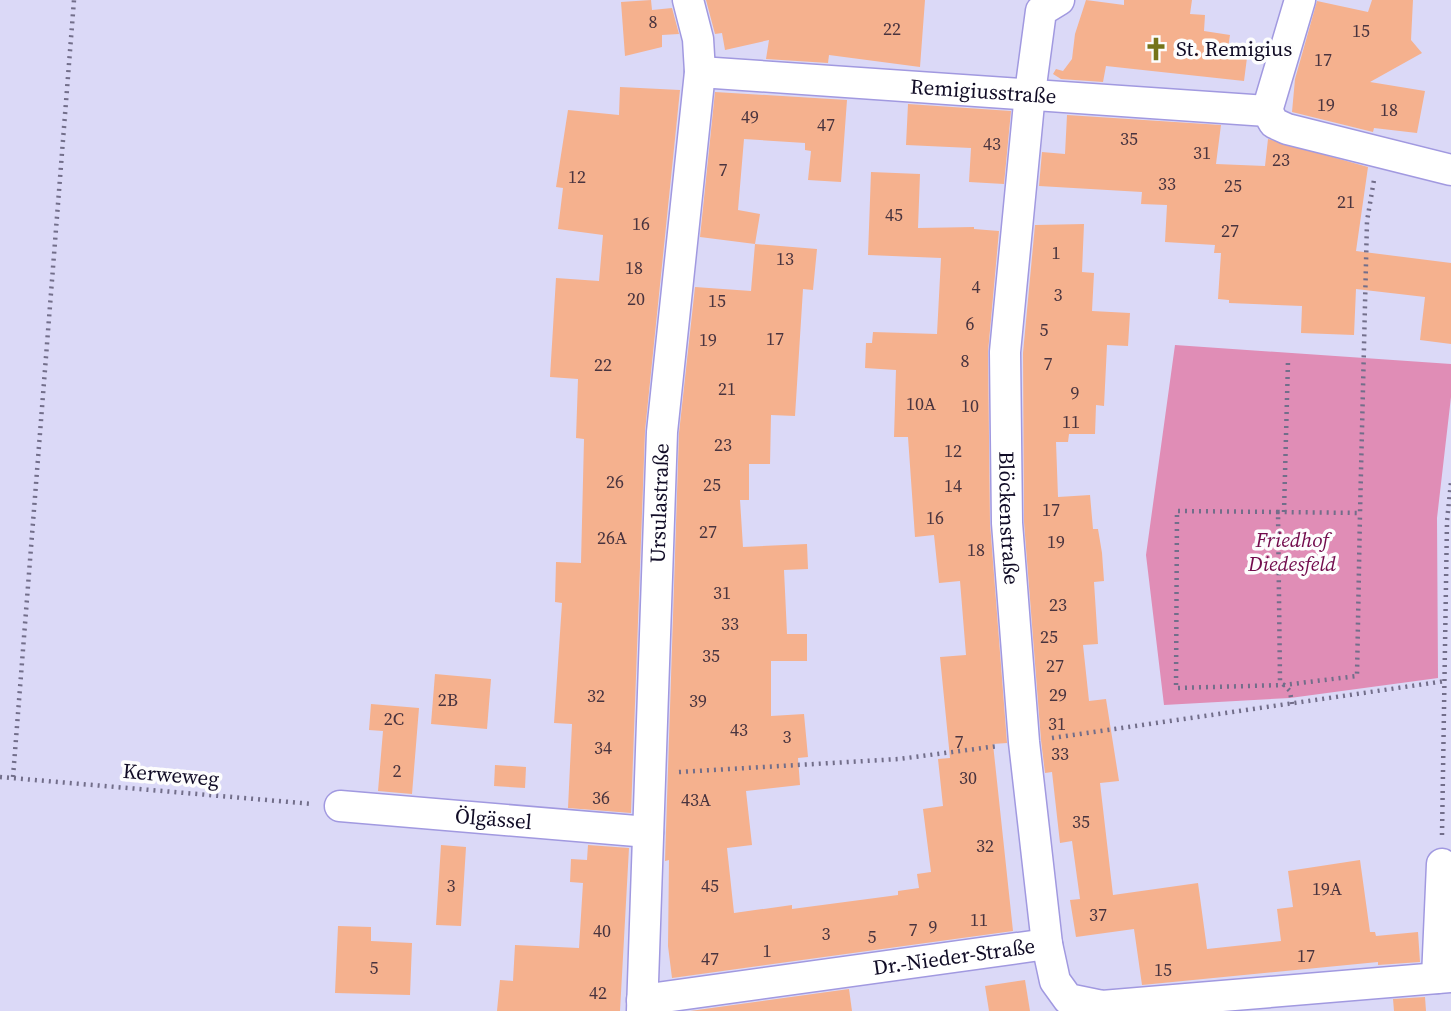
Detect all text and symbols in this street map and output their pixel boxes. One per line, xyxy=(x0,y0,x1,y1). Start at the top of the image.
house number: 8 xyxy=(649,9,658,34)
house number: 22 xyxy=(883,16,901,41)
house number: 15 xyxy=(1352,18,1370,43)
place label: St. Remigius xyxy=(1176,34,1292,63)
church icon: St. Remigius xyxy=(1142,35,1170,63)
house number: 17 xyxy=(1314,47,1332,72)
street label: Remigiusstraße xyxy=(909,72,1057,110)
house number: 19 xyxy=(1317,92,1335,117)
house number: 18 xyxy=(1380,97,1398,122)
house number: 49 xyxy=(741,104,759,129)
house number: 47 xyxy=(817,112,835,137)
house number: 35 xyxy=(1120,126,1138,151)
house number: 43 xyxy=(983,131,1001,156)
house number: 31 xyxy=(1193,140,1211,165)
house number: 23 xyxy=(1272,147,1290,172)
house number: 7 xyxy=(719,157,728,182)
house number: 12 xyxy=(568,164,586,189)
house number: 33 xyxy=(1158,171,1176,196)
house number: 25 xyxy=(1224,173,1242,198)
house number: 21 xyxy=(1337,189,1355,214)
house number: 45 xyxy=(885,202,903,227)
house number: 16 xyxy=(632,211,650,236)
house number: 27 xyxy=(1221,218,1239,243)
house number: 1 xyxy=(1052,240,1061,265)
house number: 13 xyxy=(776,246,794,271)
house number: 18 xyxy=(625,255,643,280)
house number: 4 xyxy=(972,274,981,299)
house number: 3 xyxy=(1054,282,1063,307)
house number: 20 xyxy=(627,286,645,311)
house number: 15 xyxy=(708,288,726,313)
house number: 6 xyxy=(966,311,975,336)
house number: 5 xyxy=(1040,317,1049,342)
house number: 17 xyxy=(766,326,784,351)
house number: 19 xyxy=(699,327,717,352)
house number: 8 xyxy=(961,348,970,373)
house number: 7 xyxy=(1044,351,1053,376)
house number: 22 xyxy=(594,352,612,377)
house number: 21 xyxy=(718,376,736,401)
house number: 9 xyxy=(1071,380,1080,405)
house number: 10A xyxy=(906,391,936,416)
house number: 10 xyxy=(961,393,979,418)
house number: 11 xyxy=(1062,409,1080,434)
house number: 23 xyxy=(714,432,732,457)
house number: 12 xyxy=(944,438,962,463)
street label: Ursulastraße xyxy=(642,443,676,564)
street label: Blöckenstraße xyxy=(992,451,1027,586)
house number: 26 xyxy=(606,469,624,494)
house number: 25 xyxy=(703,472,721,497)
house number: 14 xyxy=(944,473,962,498)
house number: 17 xyxy=(1042,497,1060,522)
house number: 16 xyxy=(926,505,944,530)
house number: 27 xyxy=(699,519,717,544)
house number: 26A xyxy=(597,525,627,550)
park label: Friedhof Diedesfeld xyxy=(1247,525,1336,578)
house number: 19 xyxy=(1047,529,1065,554)
house number: 18 xyxy=(967,537,985,562)
house number: 31 xyxy=(713,580,731,605)
house number: 23 xyxy=(1049,592,1067,617)
house number: 33 xyxy=(721,611,739,636)
house number: 25 xyxy=(1040,624,1058,649)
house number: 35 xyxy=(702,643,720,668)
house number: 27 xyxy=(1046,653,1064,678)
house number: 29 xyxy=(1049,682,1067,707)
house number: 32 xyxy=(587,683,605,708)
house number: 2B xyxy=(438,687,458,712)
house number: 39 xyxy=(689,688,707,713)
house number: 2C xyxy=(384,706,404,731)
house number: 31 xyxy=(1048,711,1066,736)
house number: 43 xyxy=(730,717,748,742)
house number: 3 xyxy=(783,724,792,749)
house number: 7 xyxy=(955,729,964,754)
house number: 34 xyxy=(594,735,612,760)
house number: 33 xyxy=(1051,741,1069,766)
street label: Kerweweg xyxy=(122,756,221,793)
house number: 2 xyxy=(393,758,402,783)
house number: 30 xyxy=(959,765,977,790)
house number: 36 xyxy=(592,785,610,810)
house number: 43A xyxy=(681,787,711,812)
street label: Ölgässel xyxy=(454,801,533,836)
house number: 35 xyxy=(1072,809,1090,834)
house number: 32 xyxy=(976,833,994,858)
house number: 3 xyxy=(447,873,456,898)
house number: 45 xyxy=(701,873,719,898)
house number: 19A xyxy=(1312,876,1342,901)
house number: 37 xyxy=(1089,902,1107,927)
house number: 11 xyxy=(970,907,988,932)
house number: 9 xyxy=(929,914,938,939)
house number: 7 xyxy=(909,917,918,942)
house number: 40 xyxy=(593,918,611,943)
house number: 3 xyxy=(822,921,831,946)
house number: 5 xyxy=(868,924,877,949)
street label: Dr.-Nieder-Straße xyxy=(871,931,1037,982)
house number: 1 xyxy=(763,938,772,963)
house number: 17 xyxy=(1297,943,1315,968)
house number: 47 xyxy=(701,946,719,971)
house number: 5 xyxy=(370,955,379,980)
house number: 15 xyxy=(1154,957,1172,982)
house number: 42 xyxy=(589,980,607,1005)

